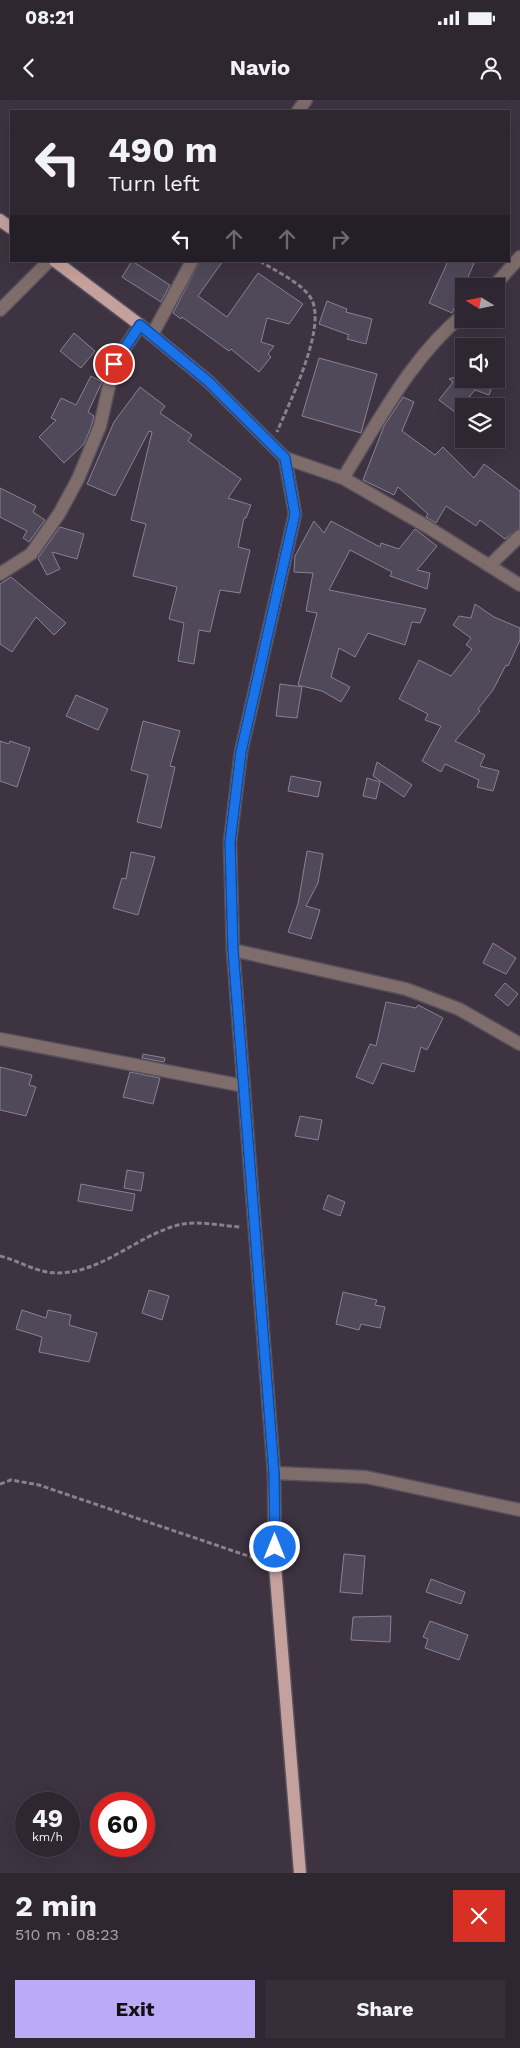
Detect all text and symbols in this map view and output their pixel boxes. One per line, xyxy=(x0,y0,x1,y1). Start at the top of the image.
text: 08:21 xyxy=(25,6,74,29)
icon: back xyxy=(15,54,43,82)
icon: person xyxy=(477,54,505,82)
text: Navio xyxy=(230,55,290,80)
text: 490 m xyxy=(108,129,218,171)
icon: left xyxy=(25,130,90,195)
text: Turn left xyxy=(108,171,200,196)
icon: left xyxy=(167,225,195,253)
icon: ahead xyxy=(220,225,248,253)
icon: ahead xyxy=(273,225,301,253)
icon: right xyxy=(326,225,354,253)
north arrow xyxy=(455,278,505,328)
map controls xyxy=(455,278,505,448)
button: sound xyxy=(455,338,505,388)
pin xyxy=(93,343,135,385)
icon: arrive xyxy=(100,350,128,378)
button: layers xyxy=(455,398,505,448)
position arrow xyxy=(248,1520,300,1572)
speed limit sign: 60 xyxy=(90,1792,155,1857)
text: 49 xyxy=(32,1804,63,1833)
text: km/h xyxy=(32,1830,63,1844)
text: 2 min xyxy=(15,1888,97,1923)
button: close xyxy=(453,1890,505,1942)
text: 510 m · 08:23 xyxy=(15,1925,119,1944)
button: Exit xyxy=(15,1980,255,2038)
button: Share xyxy=(265,1980,505,2038)

